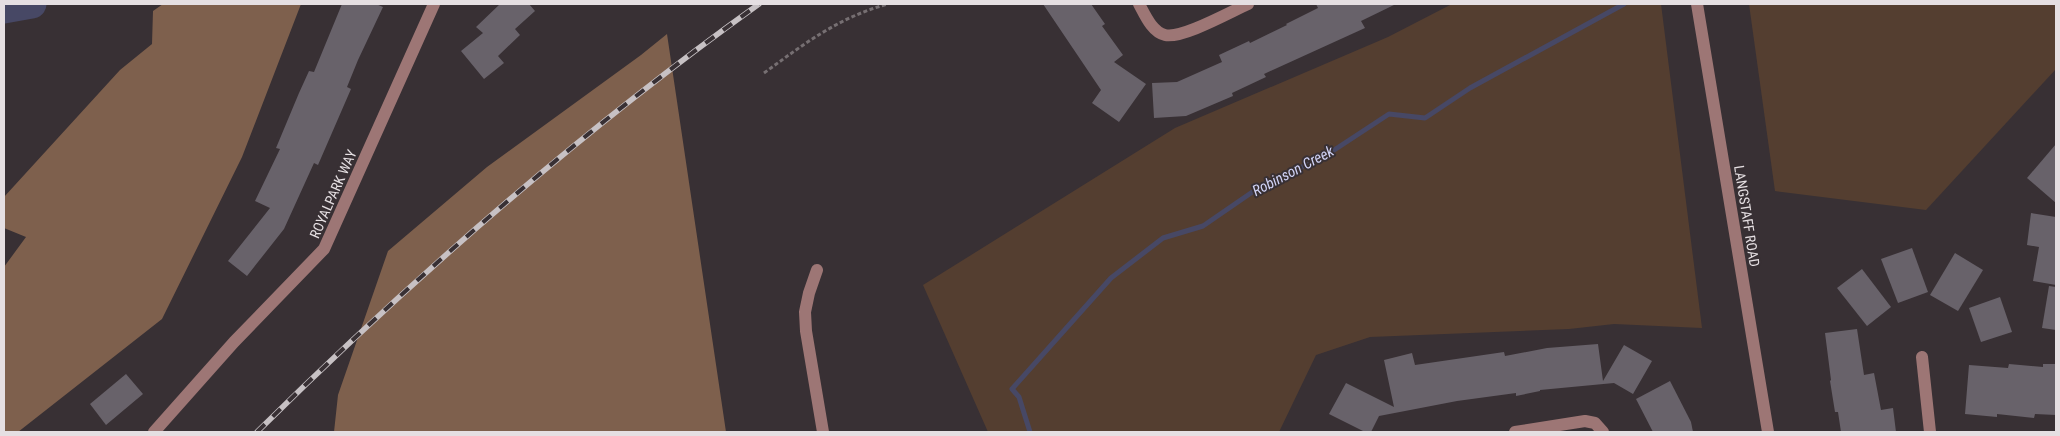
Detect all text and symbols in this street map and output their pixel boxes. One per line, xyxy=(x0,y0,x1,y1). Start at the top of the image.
water label: Robinson Creek xyxy=(1249,142,1337,200)
street label: ROYALPARK WAY xyxy=(306,147,360,241)
street label: LANGSTAFF ROAD xyxy=(1731,164,1763,268)

